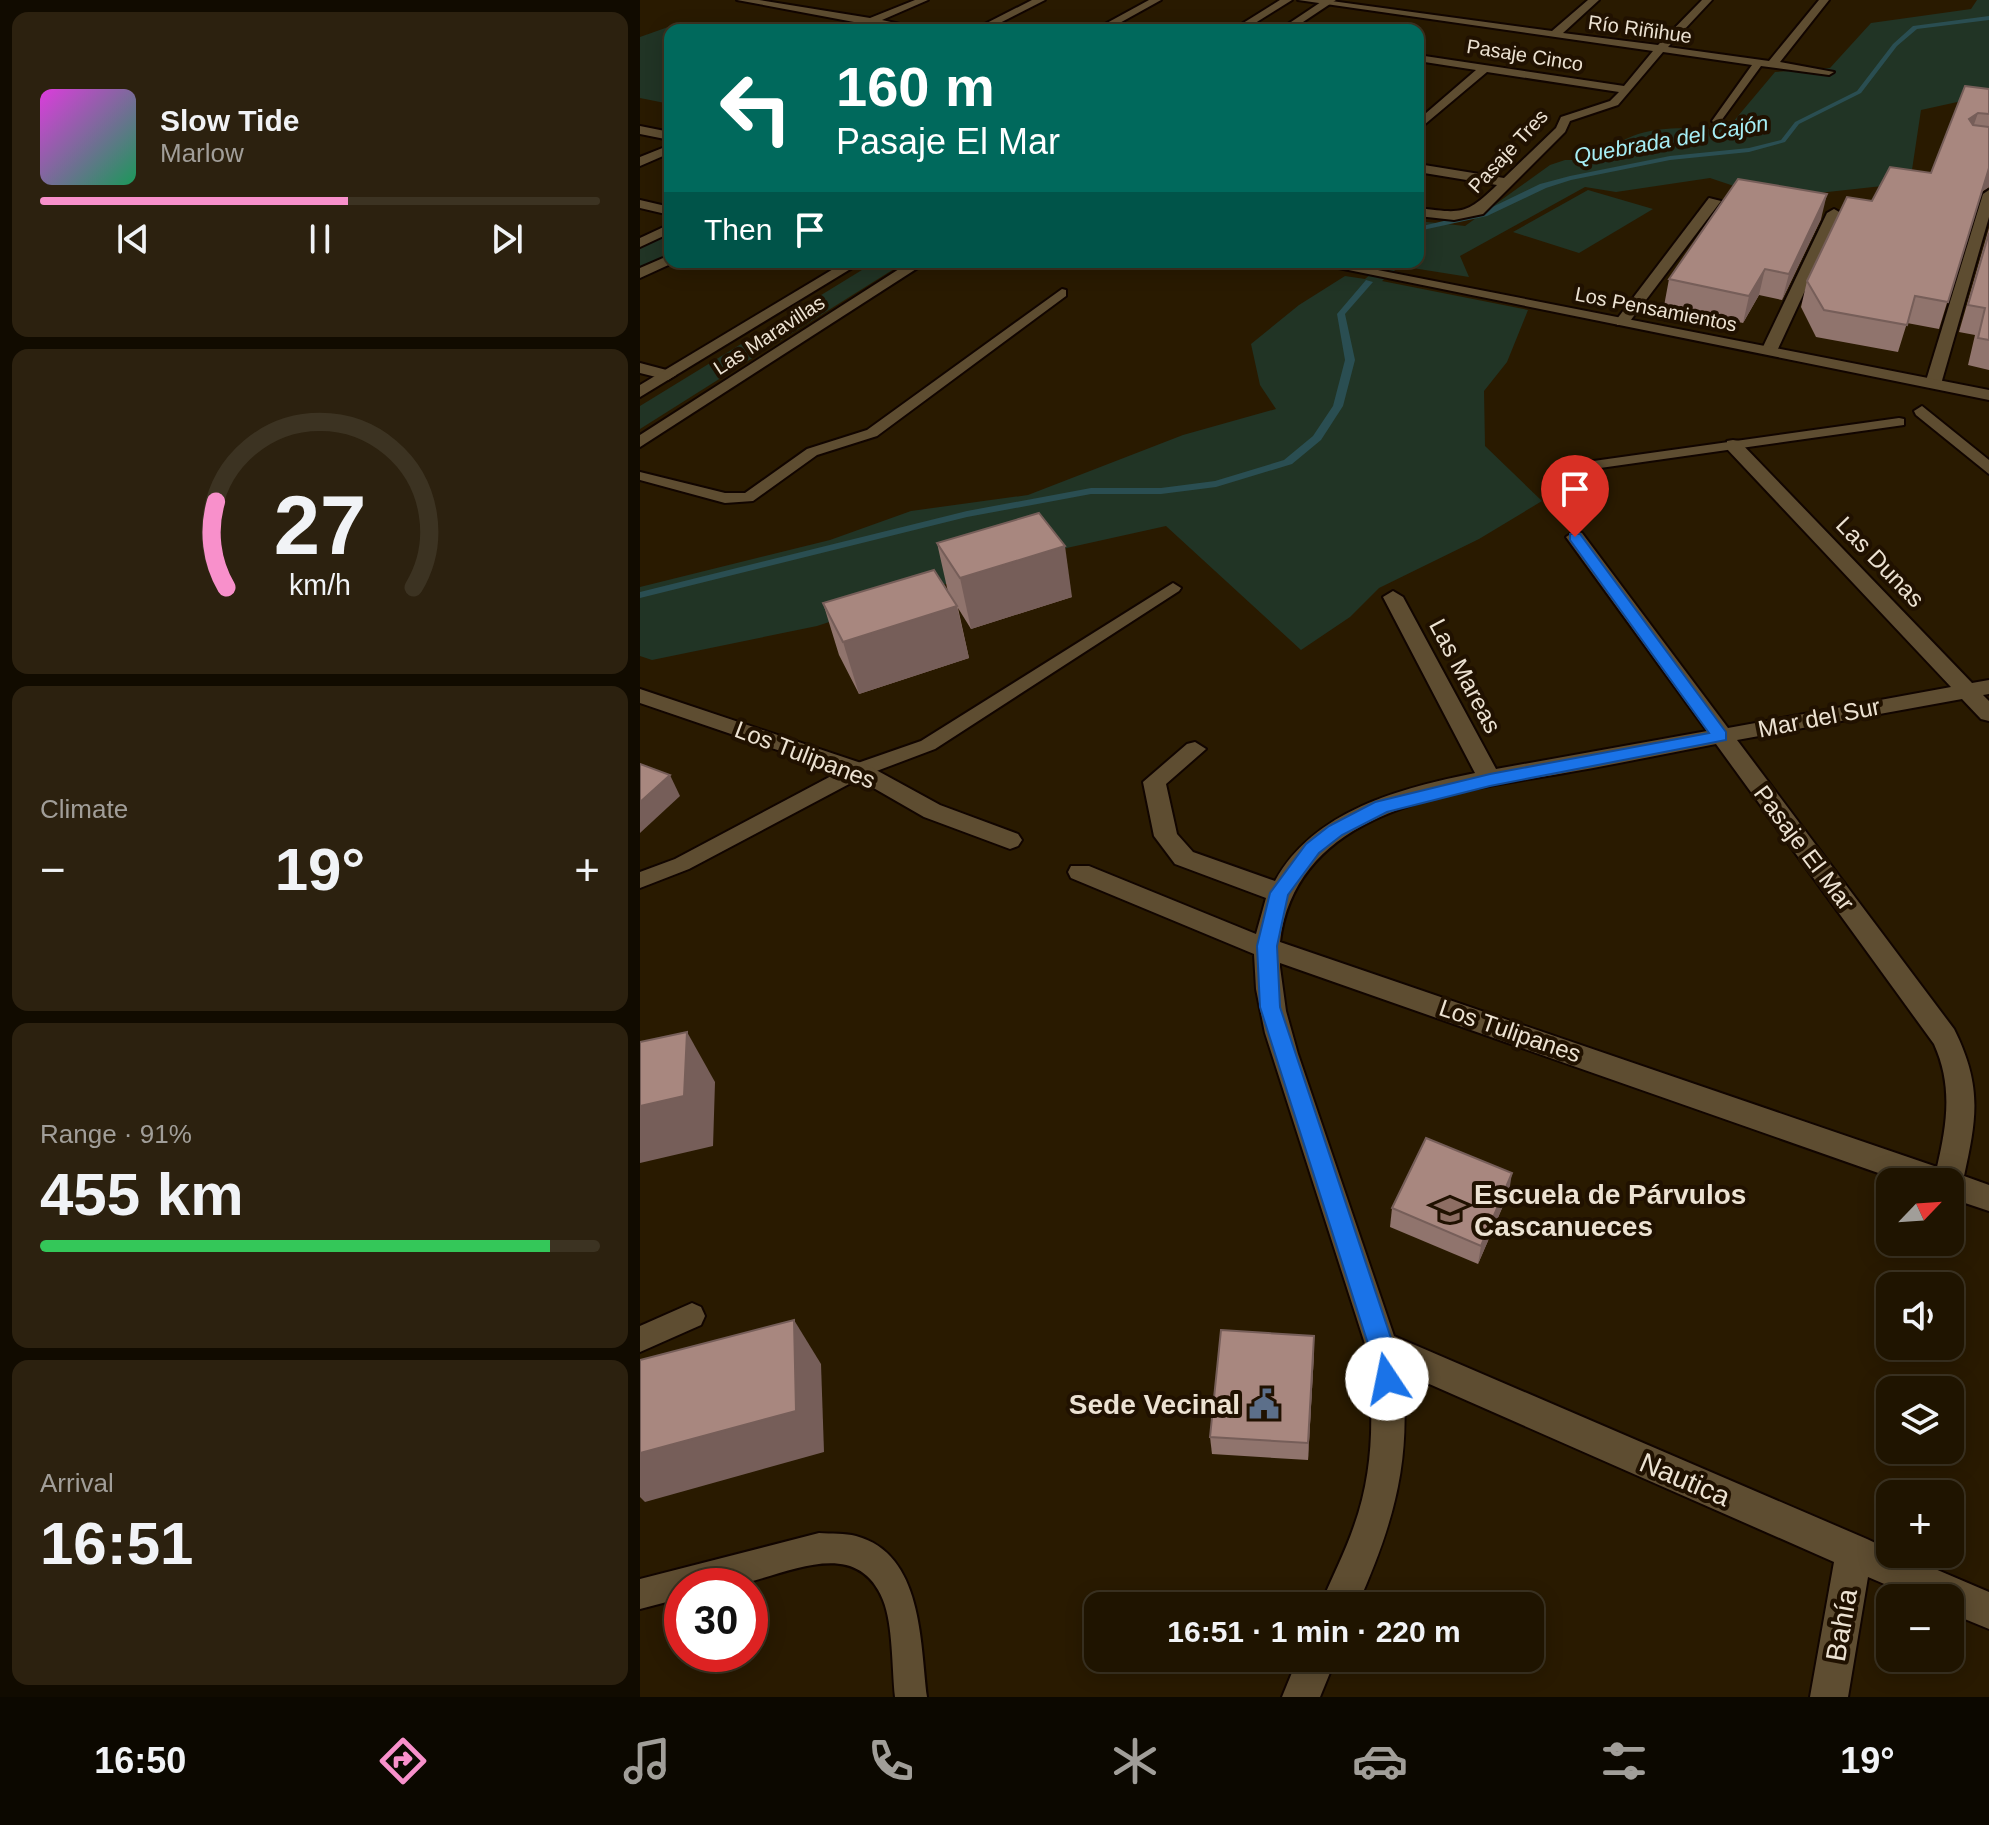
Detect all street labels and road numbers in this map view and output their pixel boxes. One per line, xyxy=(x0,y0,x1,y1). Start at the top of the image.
street label: Río Riñihue xyxy=(1587,11,1693,47)
street label: Pasaje Cinco xyxy=(1465,35,1585,75)
street label: Pasaje Tres xyxy=(1464,105,1552,197)
street label: Los Pensamientos xyxy=(1573,283,1739,335)
street label: Las Maravillas xyxy=(709,291,829,379)
street label: Las Dunas xyxy=(1831,511,1930,612)
street label: Las Mareas xyxy=(1424,614,1507,737)
street label: Mar del Sur xyxy=(1755,692,1882,743)
street label: Los Tulipanes xyxy=(731,715,879,794)
street label: Pasaje El Mar xyxy=(1749,780,1860,915)
street label: Los Tulipanes xyxy=(1436,994,1585,1067)
street label: Nautica xyxy=(1635,1447,1735,1512)
street label: Bahía xyxy=(1820,1586,1863,1664)

